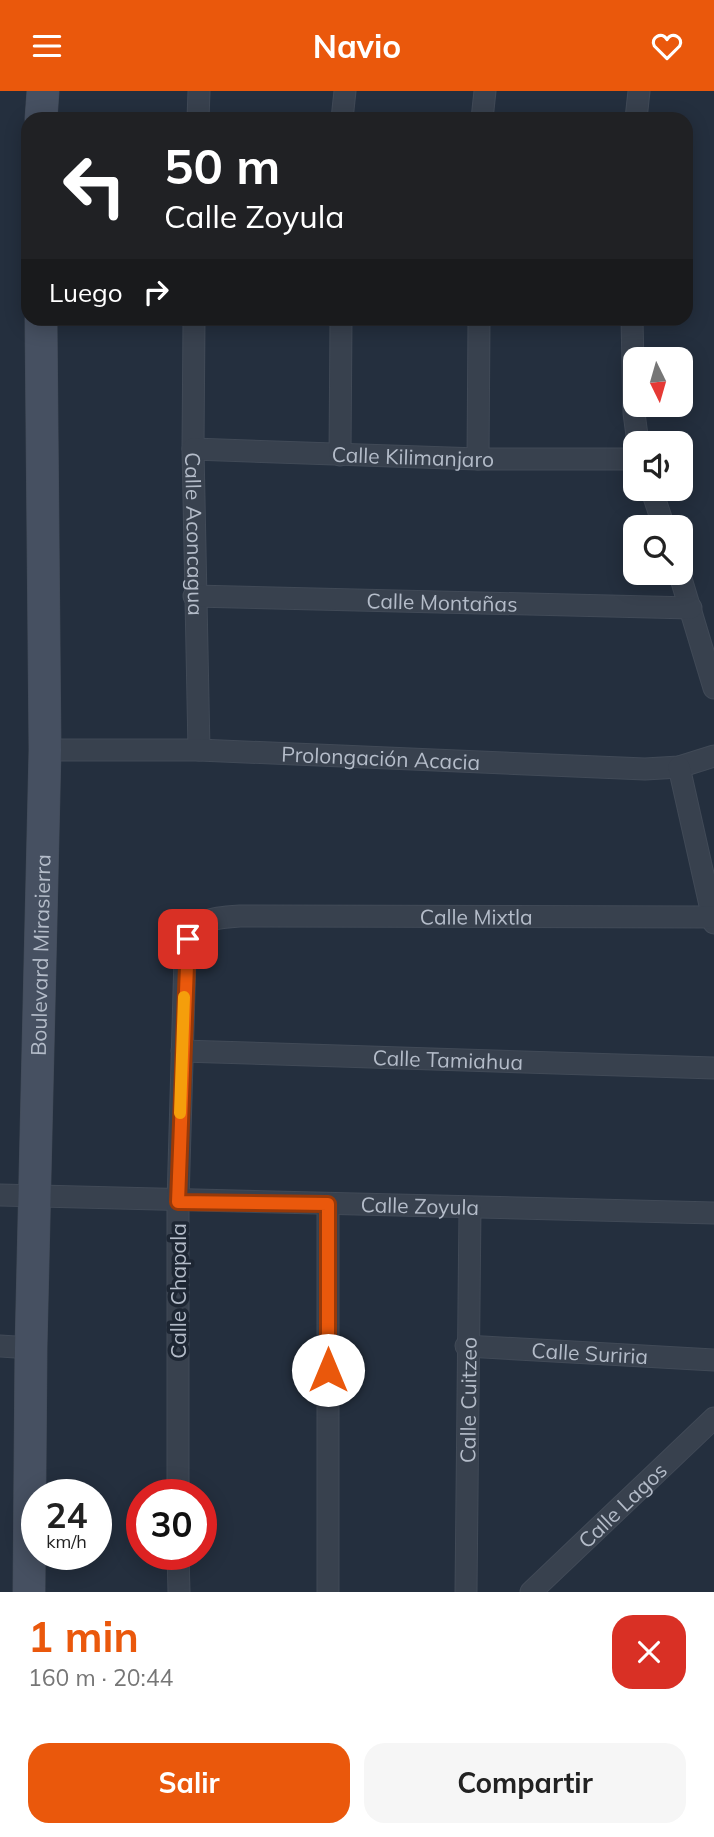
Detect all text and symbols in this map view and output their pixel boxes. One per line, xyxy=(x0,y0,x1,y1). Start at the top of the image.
text: Navio xyxy=(313,26,401,66)
icon: menu xyxy=(28,27,66,65)
icon: heart xyxy=(648,27,686,65)
text: 50 m xyxy=(164,135,280,196)
icon: left xyxy=(49,140,140,231)
text: Calle Zoyula xyxy=(164,196,344,236)
icon: right xyxy=(137,273,175,311)
text: Luego xyxy=(49,276,123,309)
north arrow xyxy=(623,347,693,417)
map controls xyxy=(623,347,693,585)
button: sound xyxy=(623,431,693,501)
street label: Calle Kilimanjaro xyxy=(331,441,494,472)
street label: Calle Aconcagua xyxy=(180,452,209,616)
button: search xyxy=(623,515,693,585)
street label: Calle Montañas xyxy=(366,587,518,617)
street label: Prolongación Acacia xyxy=(281,741,481,775)
street label: Boulevard Mirasierra xyxy=(25,854,56,1056)
street label: Calle Mixtla xyxy=(420,903,533,930)
pin xyxy=(158,909,218,969)
icon: arrive xyxy=(169,920,207,958)
street label: Calle Tamiahua xyxy=(372,1044,523,1075)
street label: Calle Zoyula xyxy=(360,1191,479,1220)
street label: Calle Chapala xyxy=(165,1223,191,1359)
position arrow xyxy=(291,1333,365,1407)
street label: Calle Cuitzeo xyxy=(454,1337,482,1463)
street label: Calle Suriria xyxy=(531,1337,649,1369)
street label: Calle Lagos xyxy=(573,1457,672,1553)
speed limit sign: 30 xyxy=(126,1479,217,1570)
text: 24 xyxy=(45,1493,88,1537)
text: km/h xyxy=(46,1530,87,1553)
text: 1 min xyxy=(28,1610,139,1663)
button: close xyxy=(612,1615,686,1689)
text: 160 m · 20:44 xyxy=(28,1663,173,1692)
button: Salir xyxy=(28,1743,350,1823)
button: Compartir xyxy=(364,1743,686,1823)

